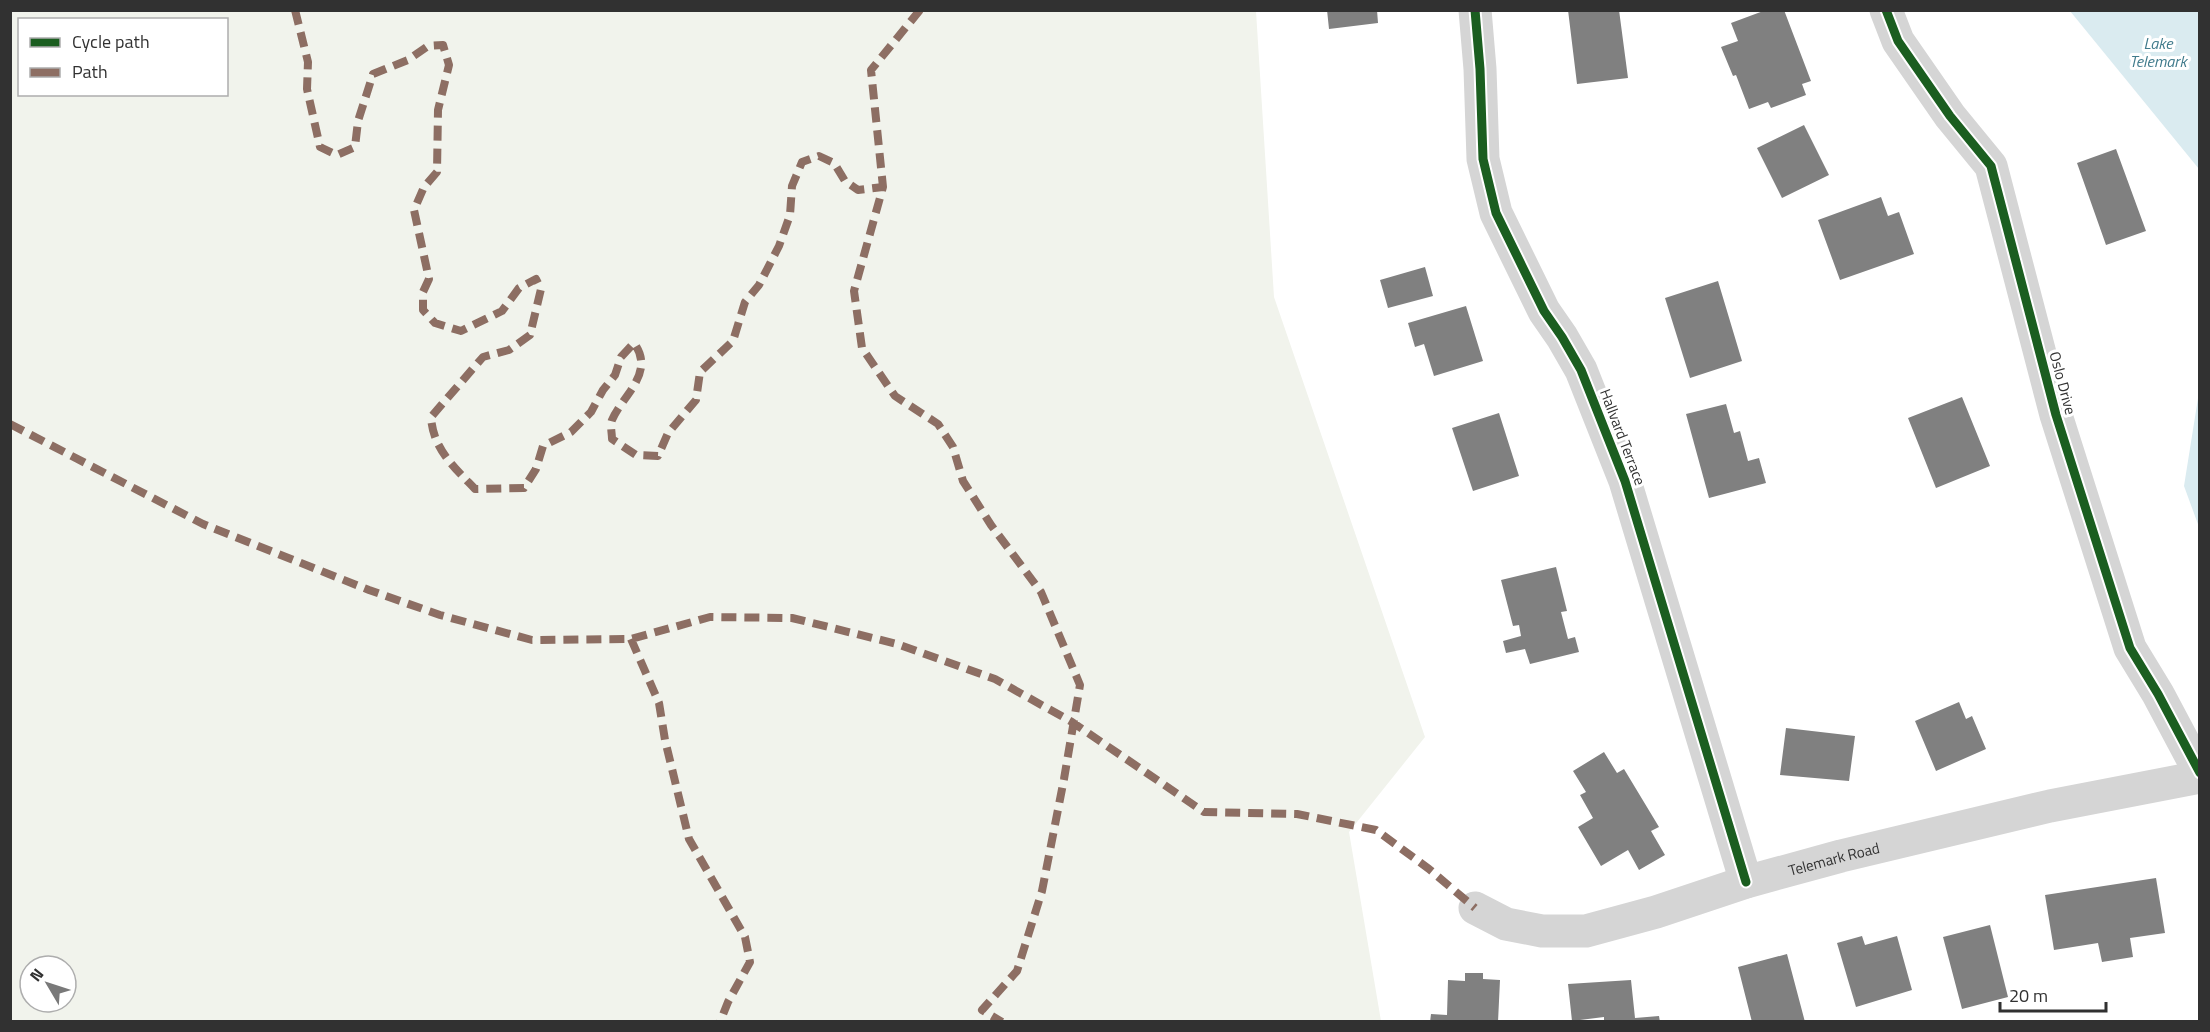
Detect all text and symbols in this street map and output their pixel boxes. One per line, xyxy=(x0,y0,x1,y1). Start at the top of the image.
legend xyxy=(18,18,228,96)
text: Cycle path xyxy=(72,28,150,55)
water label: Lake Telemark xyxy=(2129,31,2188,73)
text: Path xyxy=(72,58,108,85)
street label: Oslo Drive xyxy=(2044,349,2082,417)
street label: Hallvard Terrace xyxy=(1594,386,1652,488)
street label: Telemark Road xyxy=(1786,836,1882,881)
north arrow xyxy=(18,954,78,1014)
text: N xyxy=(24,963,49,986)
scale bar xyxy=(2000,975,2106,1013)
text: 20 m xyxy=(2009,982,2048,1009)

